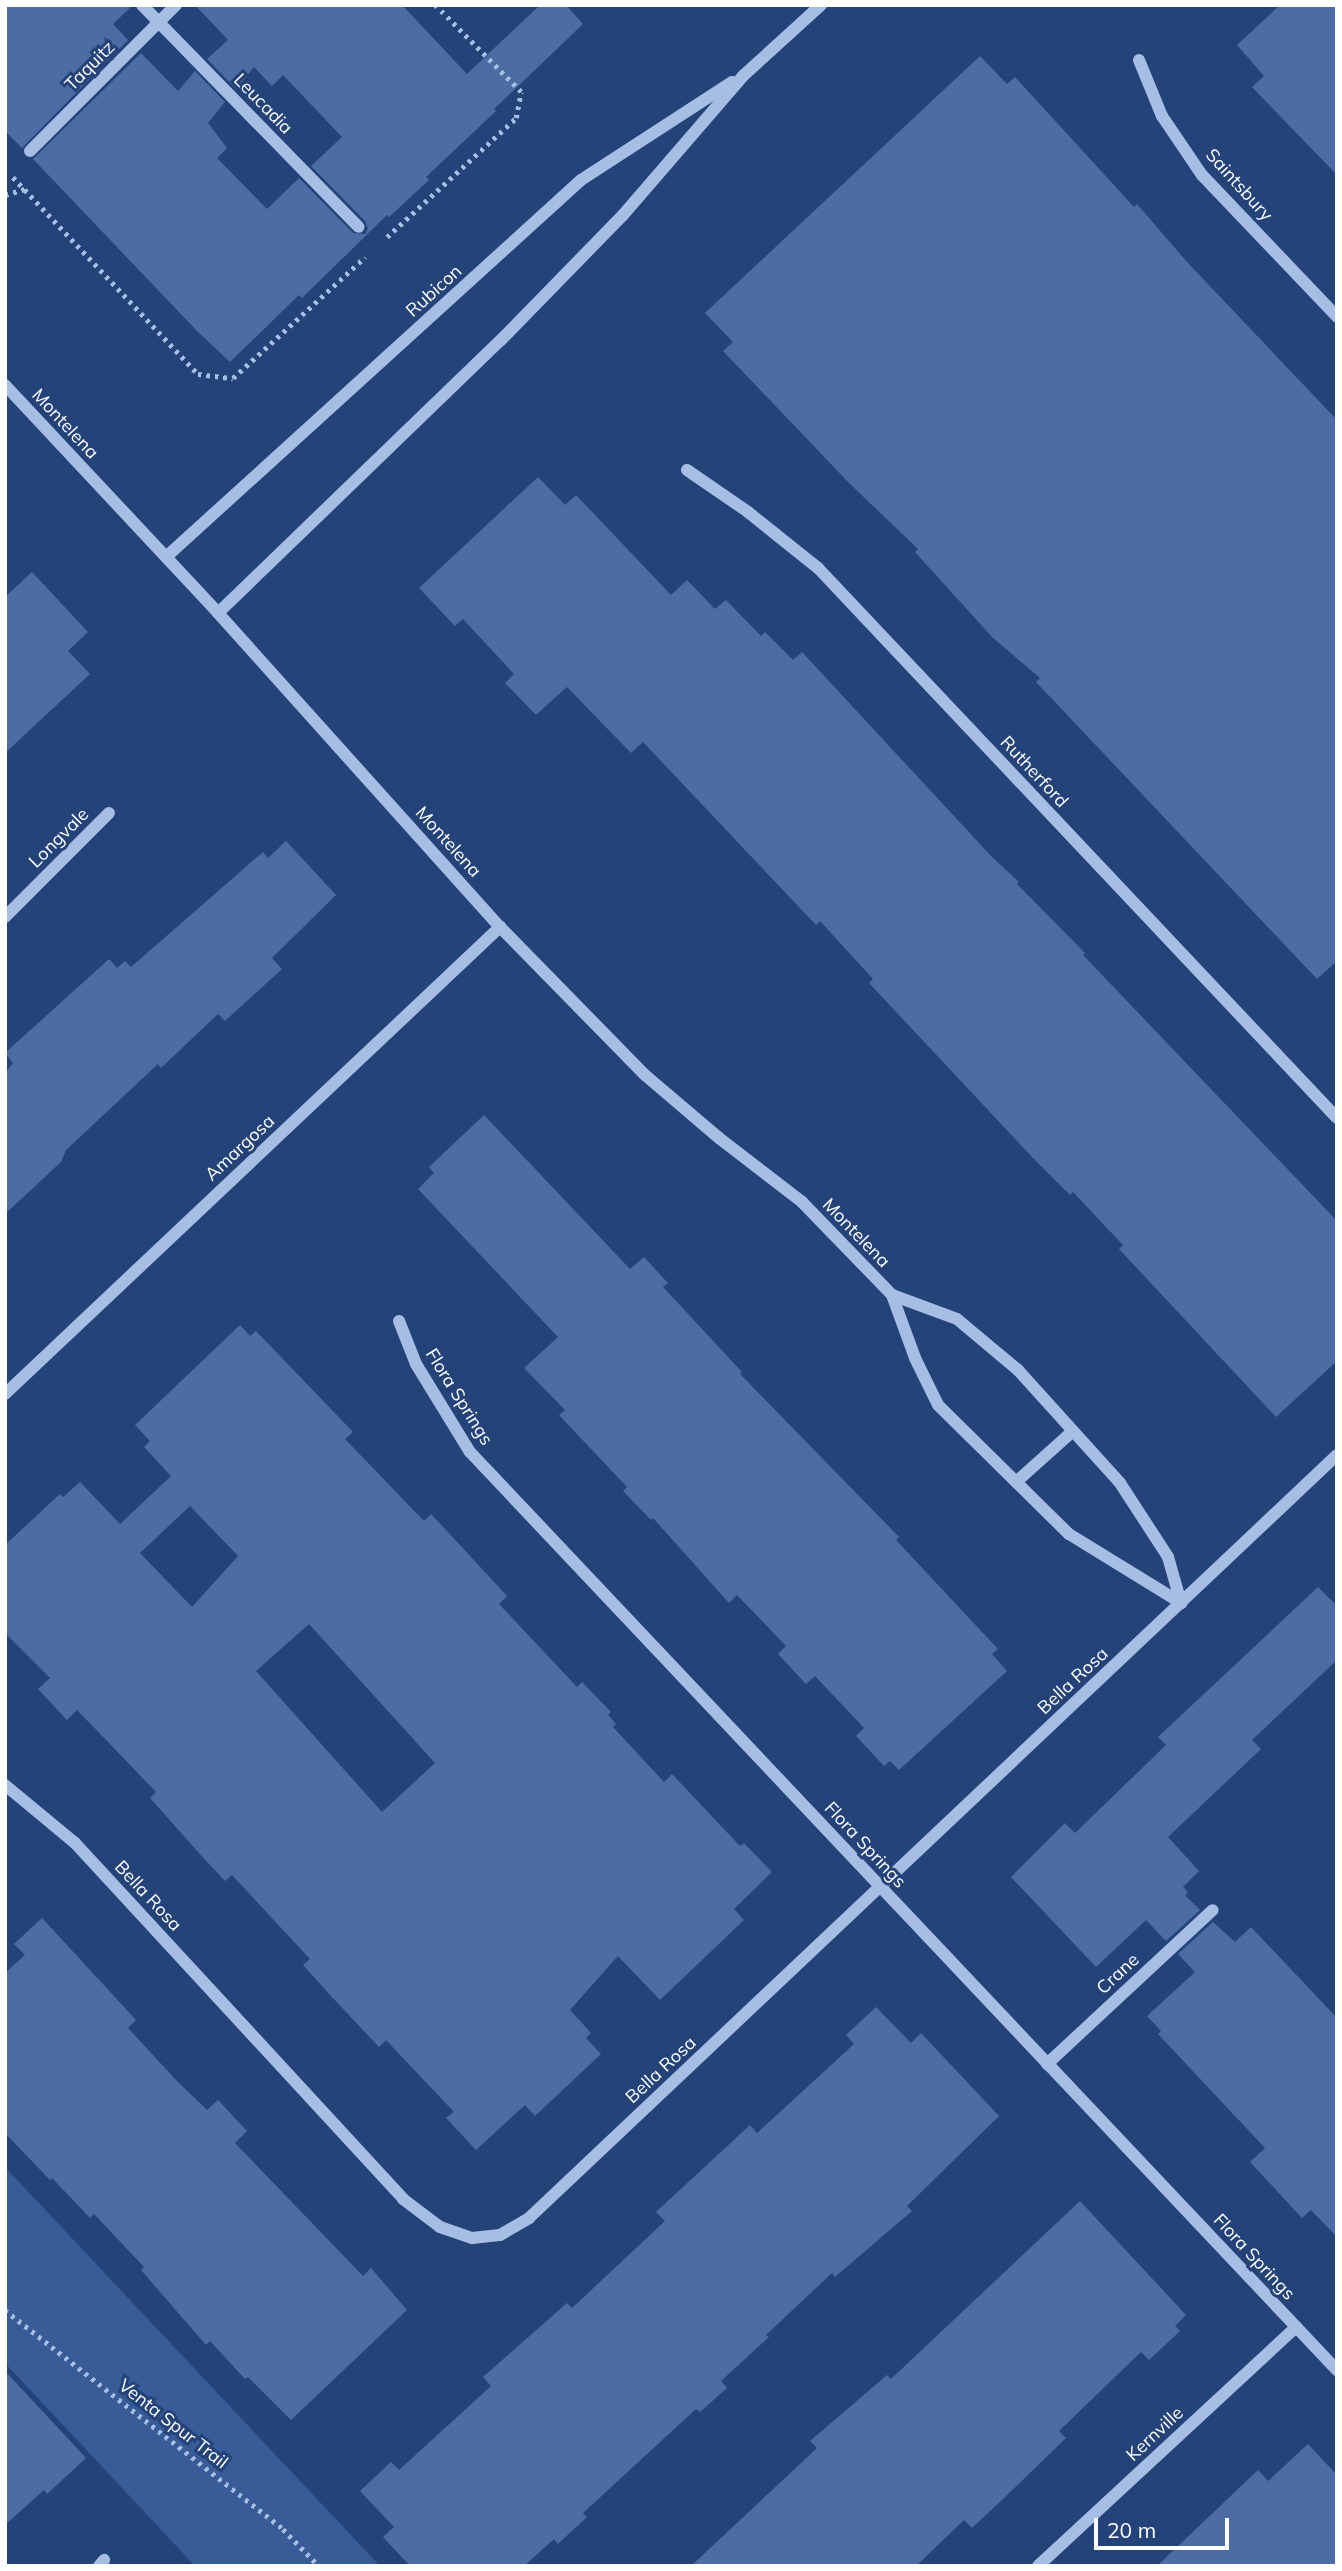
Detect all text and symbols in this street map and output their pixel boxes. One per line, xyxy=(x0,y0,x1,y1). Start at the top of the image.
street label: Taquitz xyxy=(61,37,119,95)
street label: Leucadia xyxy=(229,69,297,139)
street label: Saintsbury xyxy=(1201,144,1277,226)
street label: Rubicon xyxy=(402,260,466,322)
street label: Montelena xyxy=(27,385,103,463)
street label: Rutherford xyxy=(995,732,1073,812)
street label: Montelena xyxy=(411,802,485,882)
street label: Longvale xyxy=(25,804,93,872)
street label: Amargosa xyxy=(201,1110,279,1186)
street label: Montelena xyxy=(818,1194,894,1272)
street label: Flora Springs xyxy=(421,1345,497,1449)
street label: Bella Rosa xyxy=(1033,1643,1113,1719)
street label: Flora Springs xyxy=(820,1797,910,1893)
street label: Bella Rosa xyxy=(110,1856,186,1936)
street label: Crane xyxy=(1092,1949,1144,1999)
street label: Bella Rosa xyxy=(621,2032,701,2108)
street label: Flora Springs xyxy=(1209,2209,1299,2305)
street label: Venta Spur Trail xyxy=(114,2375,232,2473)
street label: Kernville xyxy=(1122,2402,1188,2466)
scale bar xyxy=(1097,2504,1232,2548)
text: 20 m xyxy=(1107,2517,1156,2543)

